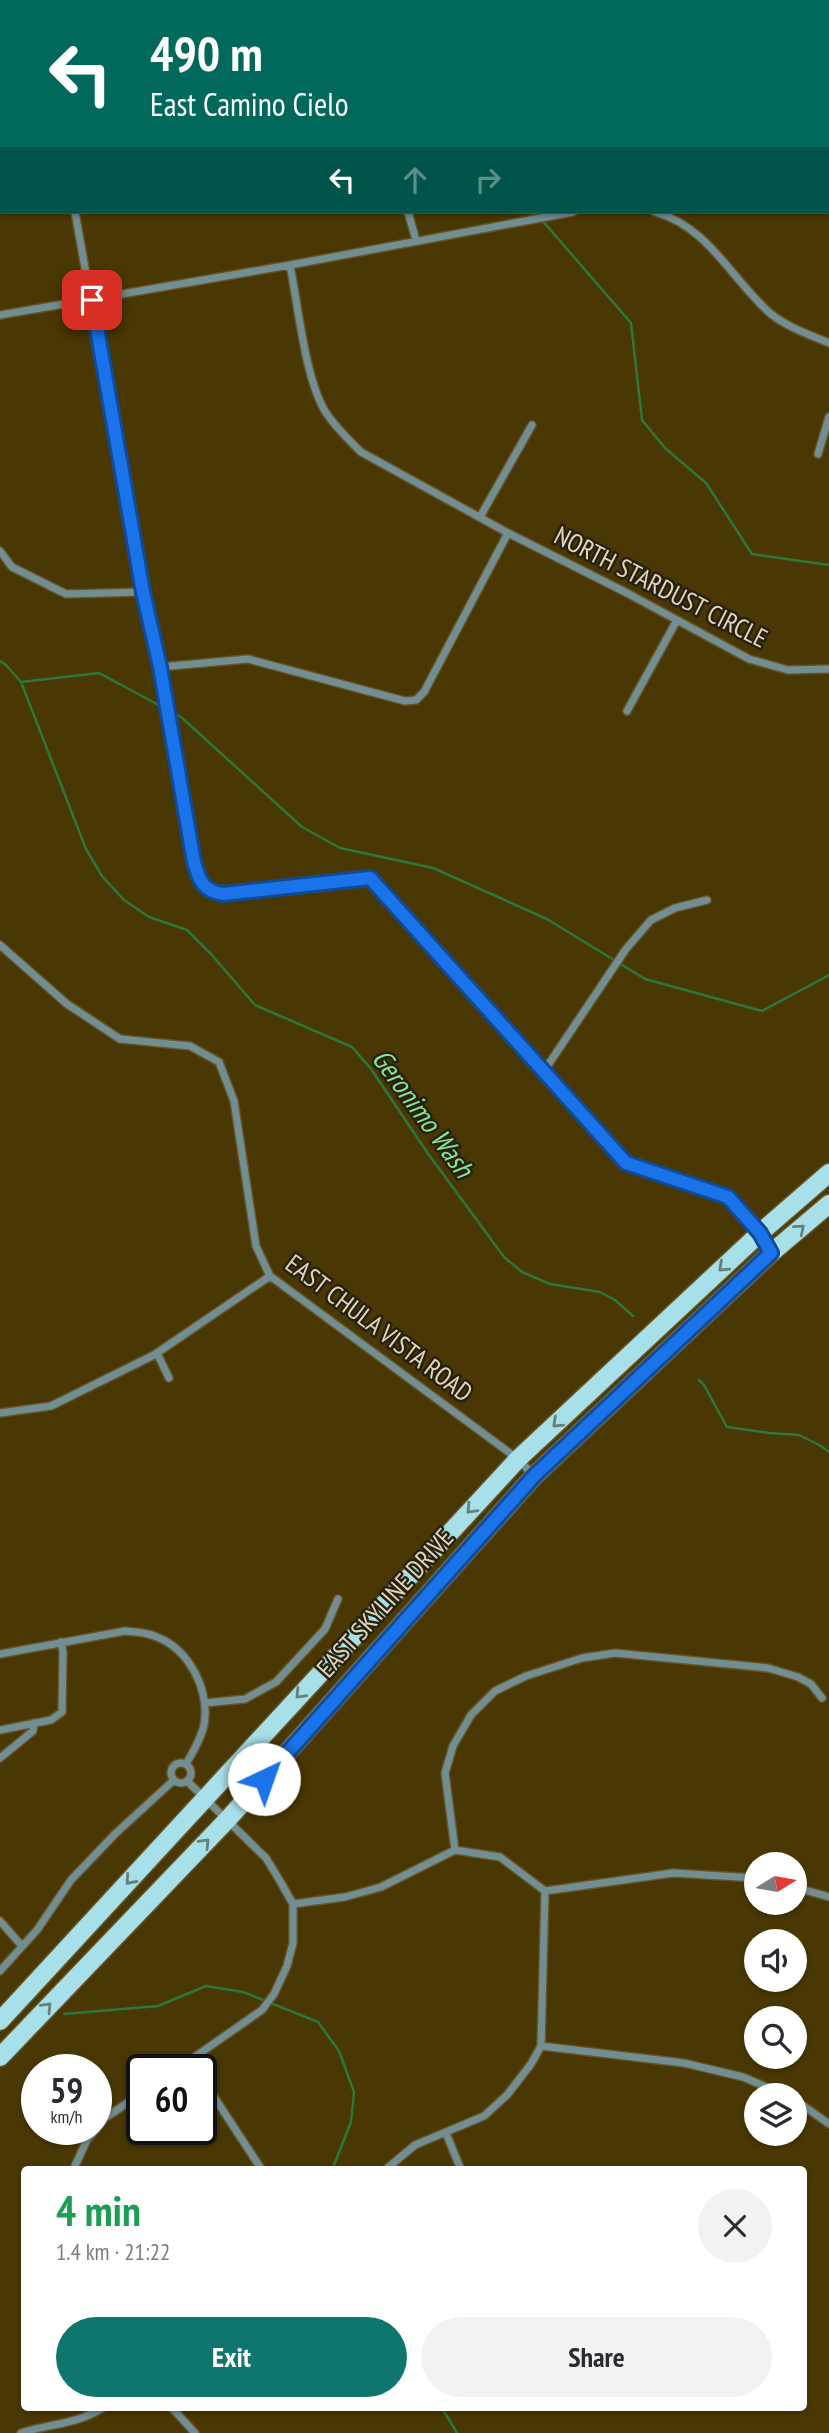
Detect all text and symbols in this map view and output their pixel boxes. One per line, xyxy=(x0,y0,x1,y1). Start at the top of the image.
text: 490 m xyxy=(150,21,263,85)
icon: left xyxy=(35,28,126,119)
text: East Camino Cielo xyxy=(150,83,349,125)
icon: left xyxy=(323,161,361,199)
icon: ahead xyxy=(396,161,434,199)
icon: right xyxy=(469,161,507,199)
pin xyxy=(62,270,122,330)
icon: arrive xyxy=(73,281,111,319)
street label: NORTH STARDUST CIRCLE xyxy=(549,519,773,655)
water label: Geronimo Wash xyxy=(364,1041,483,1186)
one-way arrow xyxy=(791,1225,804,1237)
street label: EAST CHULA VISTA ROAD xyxy=(279,1247,479,1409)
one-way arrow xyxy=(718,1259,731,1272)
one-way arrow xyxy=(552,1414,565,1427)
one-way arrow xyxy=(467,1501,480,1514)
street label: EAST SKYLINE DRIVE xyxy=(309,1521,460,1684)
one-way arrow xyxy=(296,1686,309,1699)
position arrow xyxy=(227,1742,301,1816)
one-way arrow xyxy=(196,1838,209,1851)
north arrow xyxy=(744,1852,807,1914)
map controls xyxy=(744,1852,807,2146)
one-way arrow xyxy=(125,1872,138,1885)
button: sound xyxy=(744,1929,807,1992)
one-way arrow xyxy=(39,2002,52,2015)
button: search xyxy=(744,2006,807,2069)
speed limit sign: 60 xyxy=(126,2054,217,2145)
text: 59 xyxy=(50,2067,83,2113)
button: layers xyxy=(744,2083,807,2146)
text: km/h xyxy=(51,2105,82,2128)
text: 4 min xyxy=(56,2183,141,2238)
button: close xyxy=(698,2189,772,2263)
text: 1.4 km · 21:22 xyxy=(56,2237,170,2266)
button: Exit xyxy=(56,2317,407,2397)
button: Share xyxy=(421,2317,772,2397)

